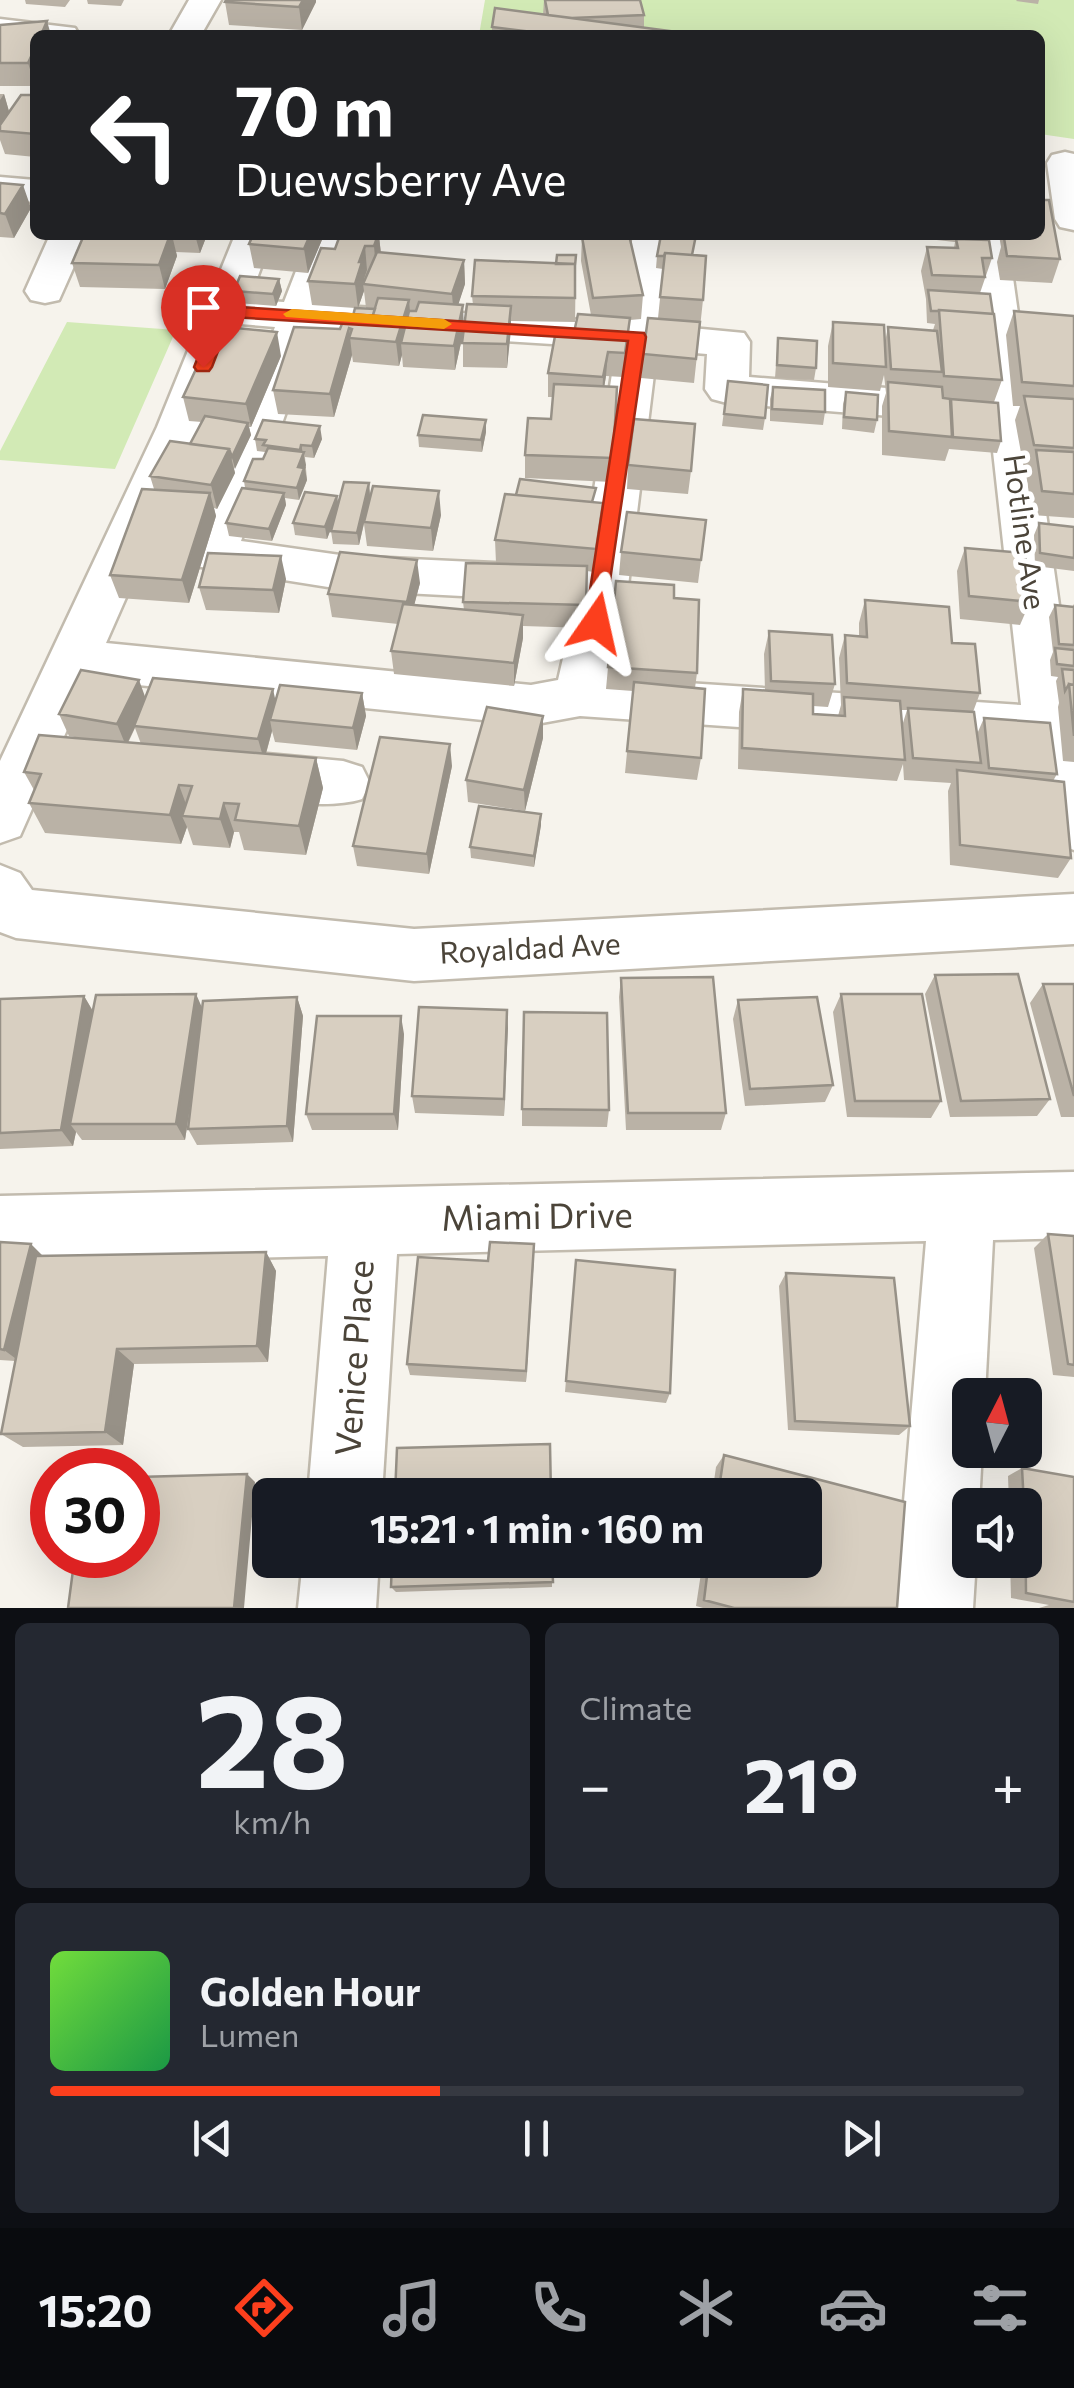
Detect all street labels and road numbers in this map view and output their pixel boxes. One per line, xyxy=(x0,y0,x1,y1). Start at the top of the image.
street label: Hotline Ave xyxy=(997,451,1056,612)
street label: Royaldad Ave xyxy=(438,923,621,970)
street label: Miami Drive xyxy=(441,1191,633,1238)
street label: Venice Place xyxy=(324,1258,381,1457)

